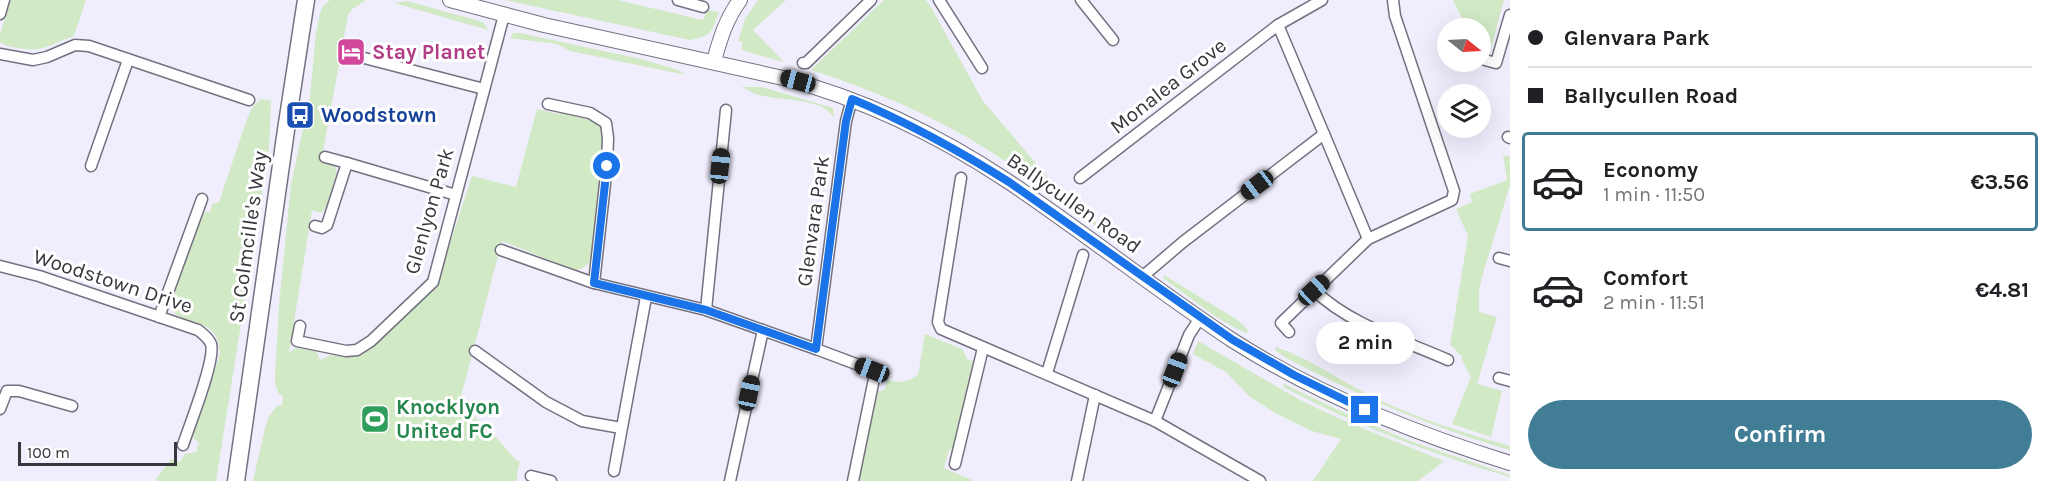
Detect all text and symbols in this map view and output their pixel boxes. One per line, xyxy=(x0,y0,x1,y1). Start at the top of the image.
north arrow xyxy=(1437,18,1491,72)
map controls xyxy=(1437,18,1491,138)
text: Glenvara Park xyxy=(1564,25,1710,51)
street label: Monalea Grove xyxy=(1105,33,1231,139)
hotel icon: Stay Planet xyxy=(335,36,367,68)
place label: Stay Planet xyxy=(372,40,485,64)
car xyxy=(778,68,818,94)
text: Ballycullen Road xyxy=(1564,83,1738,109)
button: layers xyxy=(1437,84,1491,138)
bus stop icon: Woodstown xyxy=(284,99,316,131)
place label: Woodstown xyxy=(321,103,437,127)
street label: Glenlyon Park xyxy=(400,145,459,277)
car xyxy=(709,147,731,185)
street label: Ballycullen Road xyxy=(1002,148,1146,258)
street label: St Colmcille's Way xyxy=(224,149,272,325)
route start xyxy=(593,152,620,179)
street label: Glenvara Park xyxy=(792,154,834,288)
icon: car xyxy=(1531,155,1585,209)
text: Economy xyxy=(1603,157,1698,183)
car xyxy=(1237,167,1277,203)
text: €3.56 xyxy=(1970,169,2029,195)
text: 1 min · 11:50 xyxy=(1603,183,1705,206)
street label: Woodstown Drive xyxy=(30,244,196,318)
icon: car xyxy=(1531,263,1585,317)
text: Comfort xyxy=(1603,265,1688,291)
car xyxy=(1295,271,1333,309)
text: €4.81 xyxy=(1975,277,2029,303)
text: 2 min · 11:51 xyxy=(1603,291,1705,314)
callout: 2 min xyxy=(1316,323,1414,365)
text: 2 min xyxy=(1338,331,1393,354)
car xyxy=(1160,350,1190,390)
car xyxy=(852,355,892,385)
car xyxy=(736,374,762,412)
place label: Knocklyon United FC xyxy=(396,395,500,443)
route end xyxy=(1351,396,1378,423)
button: Confirm xyxy=(1528,400,2032,469)
sports icon: Knocklyon United FC xyxy=(359,403,391,435)
scale bar xyxy=(18,439,177,466)
text: 100 m xyxy=(27,443,70,462)

